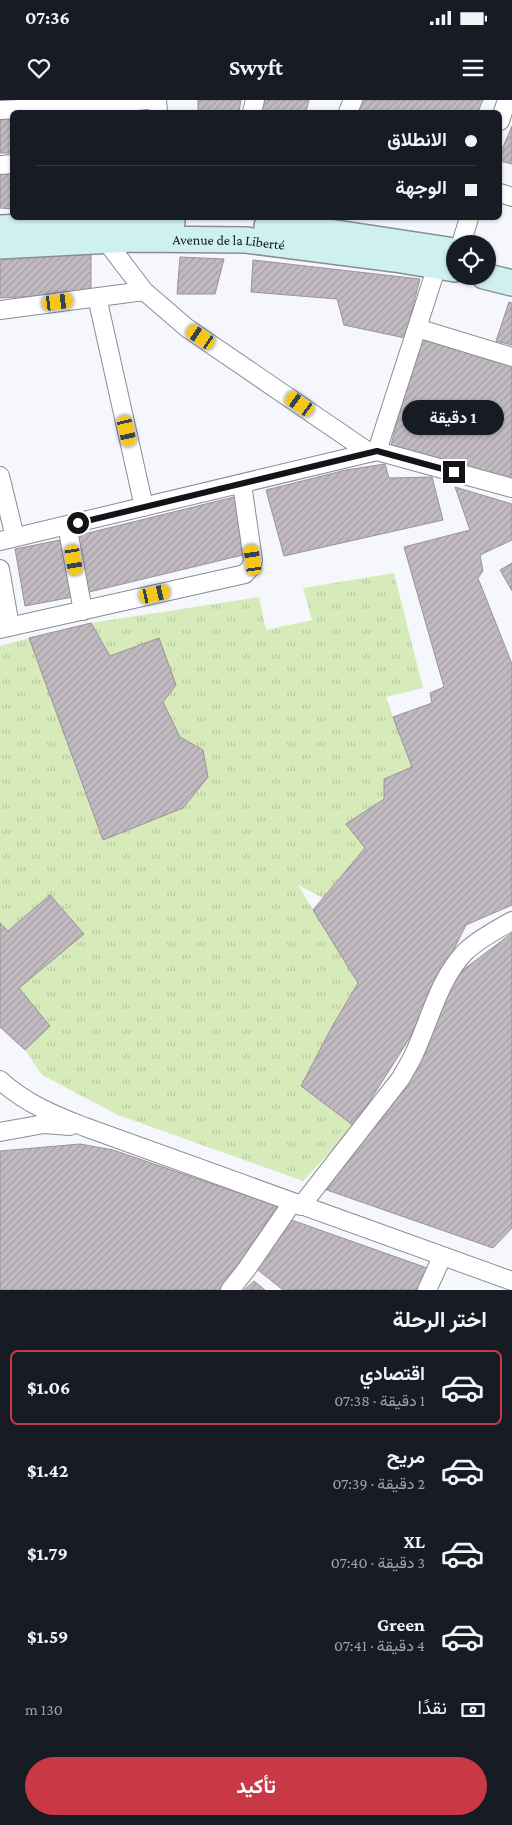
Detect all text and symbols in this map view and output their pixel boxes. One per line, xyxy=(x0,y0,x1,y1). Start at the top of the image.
text: 07:36 xyxy=(25,7,70,28)
icon: heart xyxy=(25,54,53,82)
icon: menu xyxy=(459,54,487,82)
text: Swyft xyxy=(229,55,283,80)
text: الانطلاق xyxy=(387,129,447,150)
text: الوجهة xyxy=(395,177,447,198)
street label: Avenue de la Liberté xyxy=(172,231,286,253)
map controls xyxy=(446,235,496,285)
button: locate xyxy=(446,235,496,285)
car xyxy=(42,293,73,311)
car xyxy=(184,322,217,352)
car xyxy=(283,389,316,419)
callout: 1 دقيقة xyxy=(403,400,505,434)
text: 1 دقيقة xyxy=(430,409,476,426)
car xyxy=(116,415,137,447)
route end xyxy=(443,461,465,483)
route start xyxy=(67,512,89,534)
car xyxy=(64,544,83,576)
car xyxy=(243,544,262,576)
car xyxy=(138,583,171,605)
text: اختر الرحلة xyxy=(393,1307,487,1332)
text: اقتصادي xyxy=(360,1363,425,1384)
icon: car xyxy=(440,1365,485,1410)
text: $1.06 xyxy=(27,1377,70,1398)
text: 1 دقيقة · 07:38 xyxy=(334,1392,425,1409)
text: مريح xyxy=(387,1446,425,1467)
icon: car xyxy=(440,1448,485,1493)
text: $1.42 xyxy=(27,1460,68,1481)
text: 2 دقيقة · 07:39 xyxy=(332,1475,425,1492)
text: XL xyxy=(404,1531,425,1552)
icon: car xyxy=(440,1531,485,1576)
text: $1.79 xyxy=(27,1543,68,1564)
text: 3 دقيقة · 07:40 xyxy=(331,1554,425,1571)
text: Green xyxy=(377,1614,425,1635)
icon: car xyxy=(440,1614,485,1659)
text: $1.59 xyxy=(27,1626,68,1647)
text: 4 دقيقة · 07:41 xyxy=(334,1637,425,1654)
icon: cash xyxy=(459,1696,487,1724)
text: نقدًا xyxy=(418,1697,447,1718)
text: 130 m xyxy=(25,1701,63,1718)
button: تأكيد xyxy=(25,1757,487,1815)

